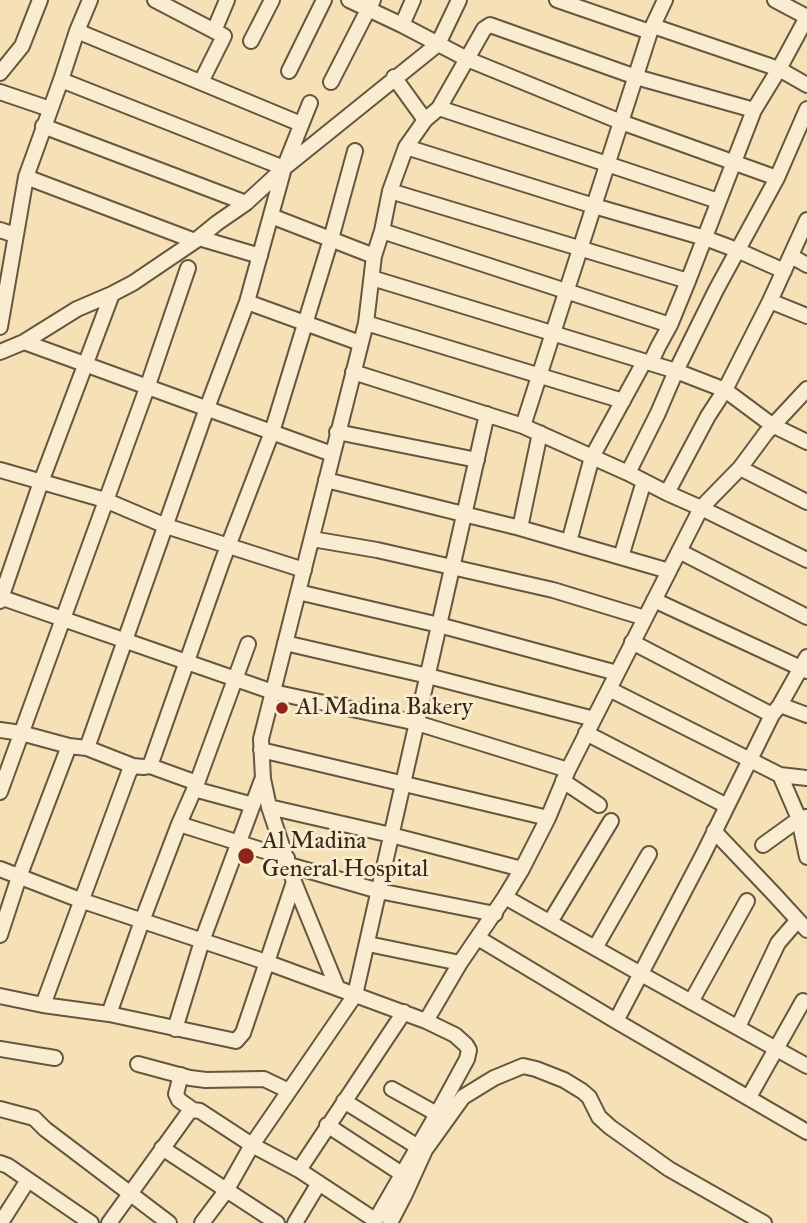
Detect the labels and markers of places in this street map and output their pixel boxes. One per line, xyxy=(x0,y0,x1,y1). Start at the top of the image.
place label: Al Madina Bakery xyxy=(296,694,473,722)
marker: Al Madina Bakery xyxy=(274,700,290,716)
place label: Al Madina General Hospital xyxy=(262,828,428,884)
marker: Al Madina General Hospital xyxy=(236,846,256,866)

